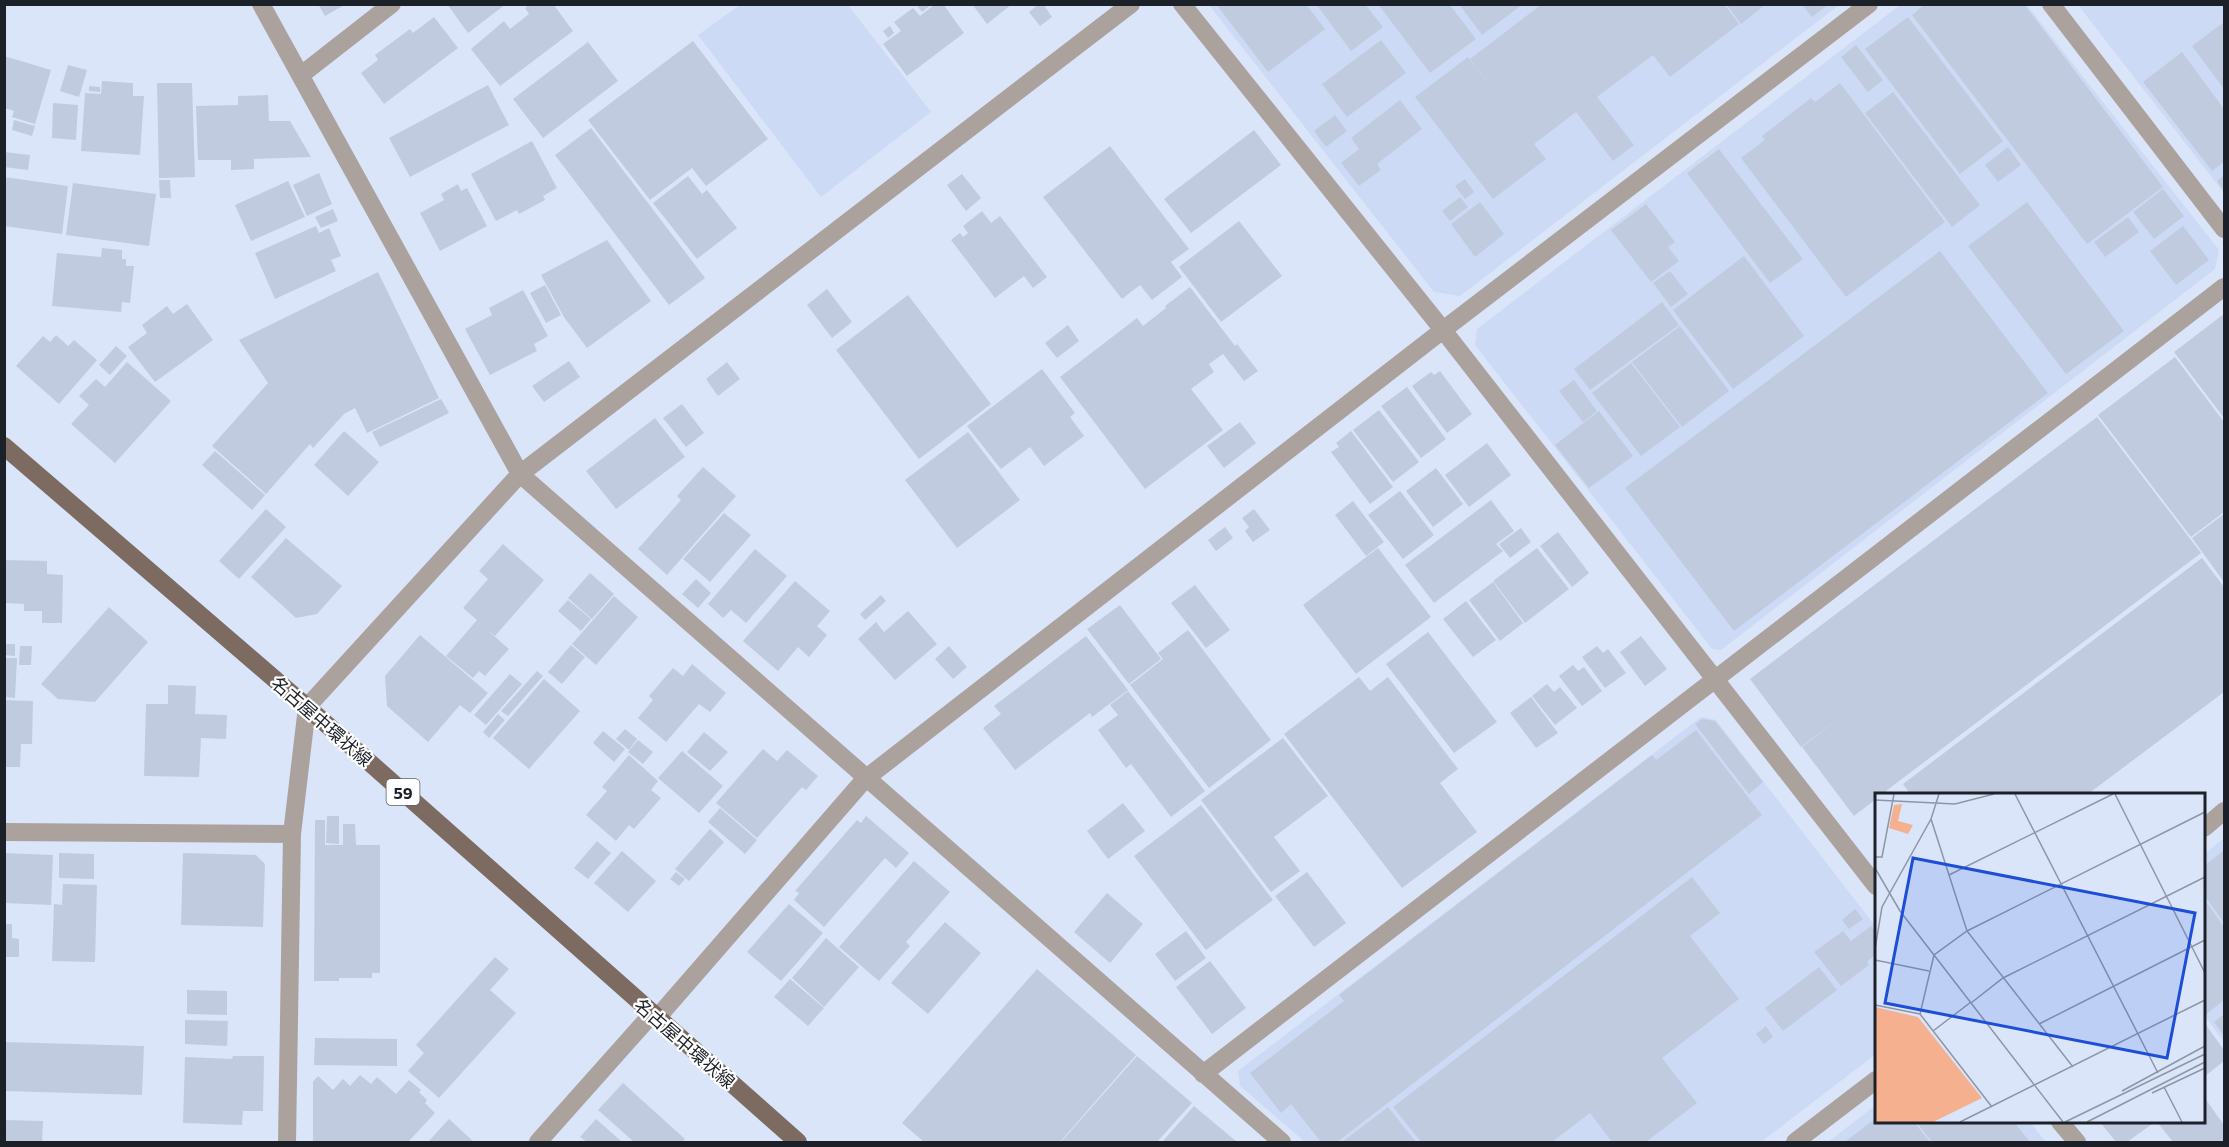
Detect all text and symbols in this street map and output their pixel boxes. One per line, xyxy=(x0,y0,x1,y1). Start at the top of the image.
street label: 名古屋中環状線 xyxy=(267,671,377,771)
road number: 59 xyxy=(386,779,420,805)
inset map xyxy=(1875,793,2205,1123)
street label: 名古屋中環状線 xyxy=(630,993,740,1093)

